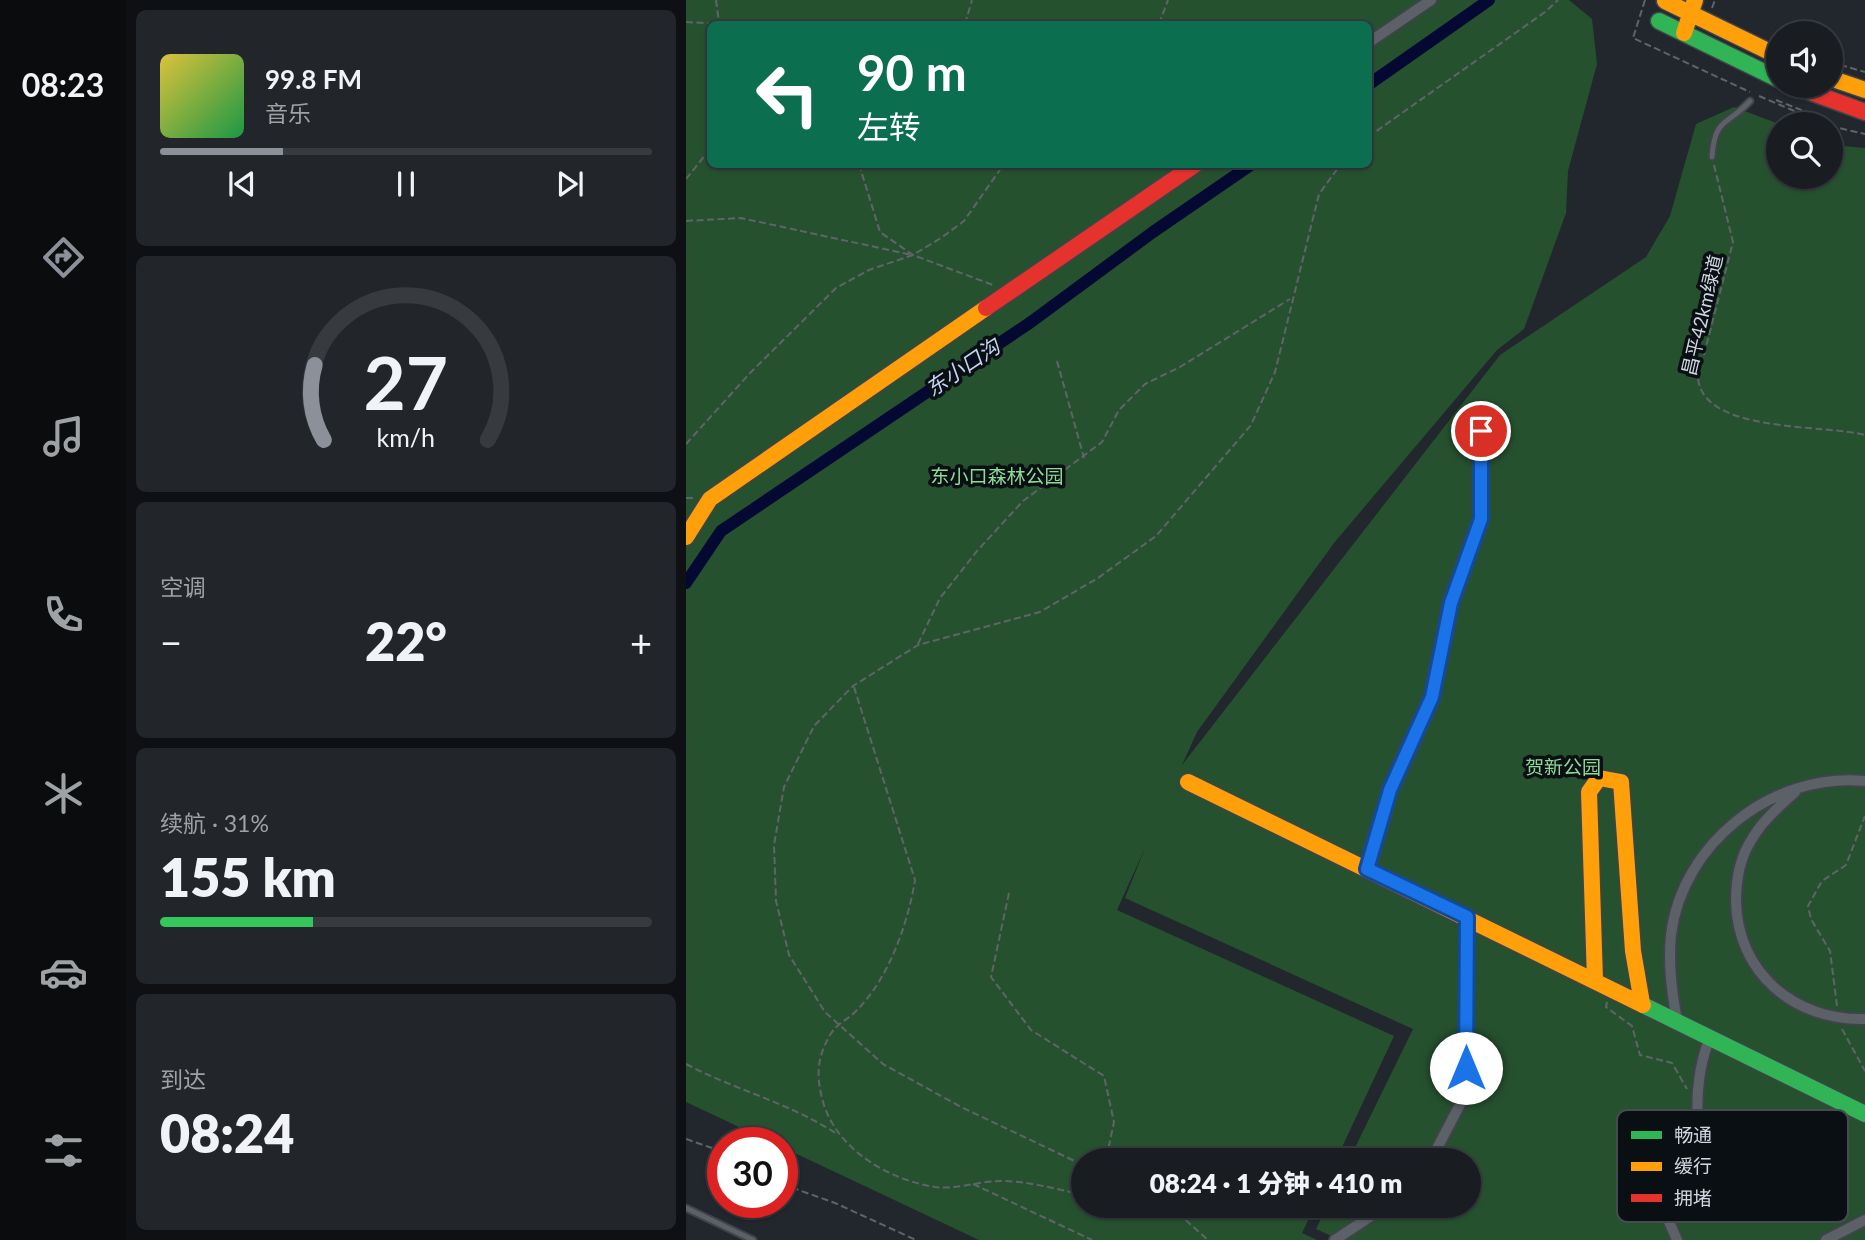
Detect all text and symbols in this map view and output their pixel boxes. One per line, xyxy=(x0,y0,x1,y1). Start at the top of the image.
map controls xyxy=(1766,21,1843,189)
button: sound xyxy=(1766,21,1843,98)
text: 90 m xyxy=(857,43,967,101)
icon: left xyxy=(742,49,833,140)
text: 99.8 FM xyxy=(265,63,362,95)
text: 08:23 xyxy=(22,65,104,104)
text: 音乐 xyxy=(265,99,311,127)
text: 左转 xyxy=(857,107,921,146)
button: search xyxy=(1766,112,1843,189)
icon: previous xyxy=(223,165,261,203)
icon: pause xyxy=(387,165,425,203)
icon: next xyxy=(551,165,589,203)
icon: directions xyxy=(39,233,88,282)
street label: 昌平42km绿道 xyxy=(1676,252,1727,378)
water label: 东小口沟 xyxy=(920,332,1006,401)
text: 27 xyxy=(364,338,448,426)
pin xyxy=(1451,401,1511,461)
icon: music xyxy=(39,412,88,461)
icon: arrive xyxy=(1462,412,1500,450)
text: km/h xyxy=(377,422,435,452)
park label: 东小口森林公园 xyxy=(930,464,1064,487)
text: 空调 xyxy=(160,573,206,601)
icon: phone xyxy=(39,590,88,639)
text: 22° xyxy=(365,610,447,672)
text: − xyxy=(160,619,182,665)
text: + xyxy=(630,619,652,665)
park label: 贺新公园 xyxy=(1525,755,1601,778)
icon: climate xyxy=(39,769,88,818)
text: 续航 · 31% xyxy=(160,809,269,837)
text: 155 km xyxy=(160,846,336,908)
icon: car xyxy=(39,948,88,997)
position arrow xyxy=(1429,1031,1503,1105)
text: 到达 xyxy=(160,1065,206,1093)
text: 08:24 xyxy=(160,1102,294,1164)
legend xyxy=(1617,1110,1848,1222)
text: 畅通 xyxy=(1674,1123,1712,1146)
icon: filters xyxy=(39,1126,88,1175)
speed limit sign: 30 xyxy=(707,1127,798,1218)
text: 缓行 xyxy=(1674,1154,1712,1177)
text: 08:24 · 1 分钟 · 410 m xyxy=(1150,1167,1402,1199)
text: 拥堵 xyxy=(1674,1186,1712,1209)

